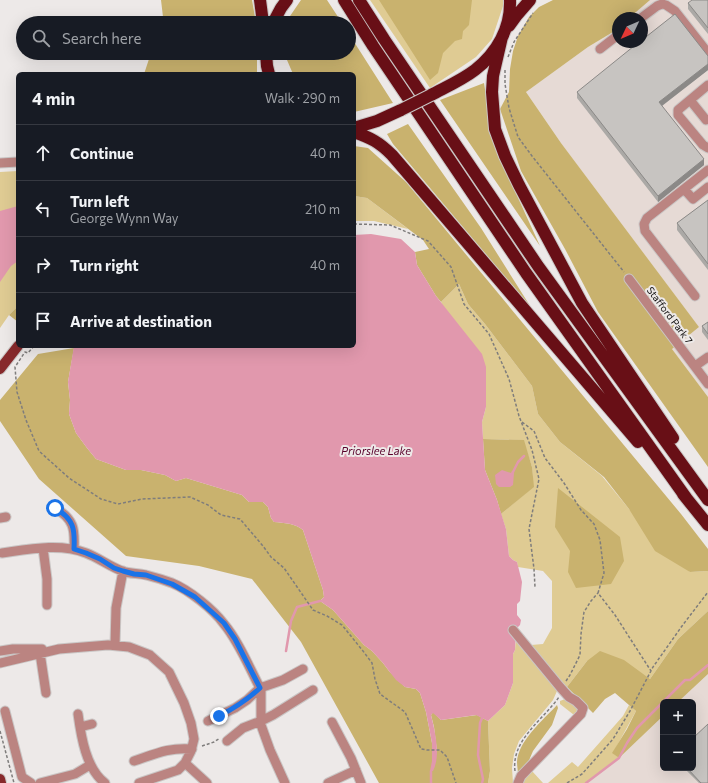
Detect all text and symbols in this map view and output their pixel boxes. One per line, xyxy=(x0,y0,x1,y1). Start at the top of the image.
north arrow xyxy=(612,12,648,48)
search box xyxy=(16,16,356,60)
icon: search xyxy=(30,27,52,49)
text: Search here xyxy=(62,29,141,47)
text: 4 min xyxy=(32,88,75,109)
text: Walk · 290 m xyxy=(265,90,340,106)
icon: ahead xyxy=(32,142,54,164)
text: Continue xyxy=(70,144,134,162)
text: 40 m xyxy=(310,145,340,161)
text: Turn left xyxy=(70,192,129,210)
icon: left xyxy=(32,198,54,220)
text: 210 m xyxy=(305,201,340,217)
text: George Wynn Way xyxy=(70,210,179,226)
icon: right xyxy=(32,254,54,276)
text: Turn right xyxy=(70,256,139,274)
text: 40 m xyxy=(310,257,340,273)
street label: Stafford Park 7 xyxy=(645,284,695,346)
icon: arrive xyxy=(32,310,54,332)
text: Arrive at destination xyxy=(70,312,212,330)
water label: Priorslee Lake xyxy=(341,444,411,457)
route start xyxy=(46,499,64,517)
map controls xyxy=(660,699,696,771)
button: + xyxy=(660,699,696,735)
route end xyxy=(210,707,228,725)
button: − xyxy=(660,735,696,771)

